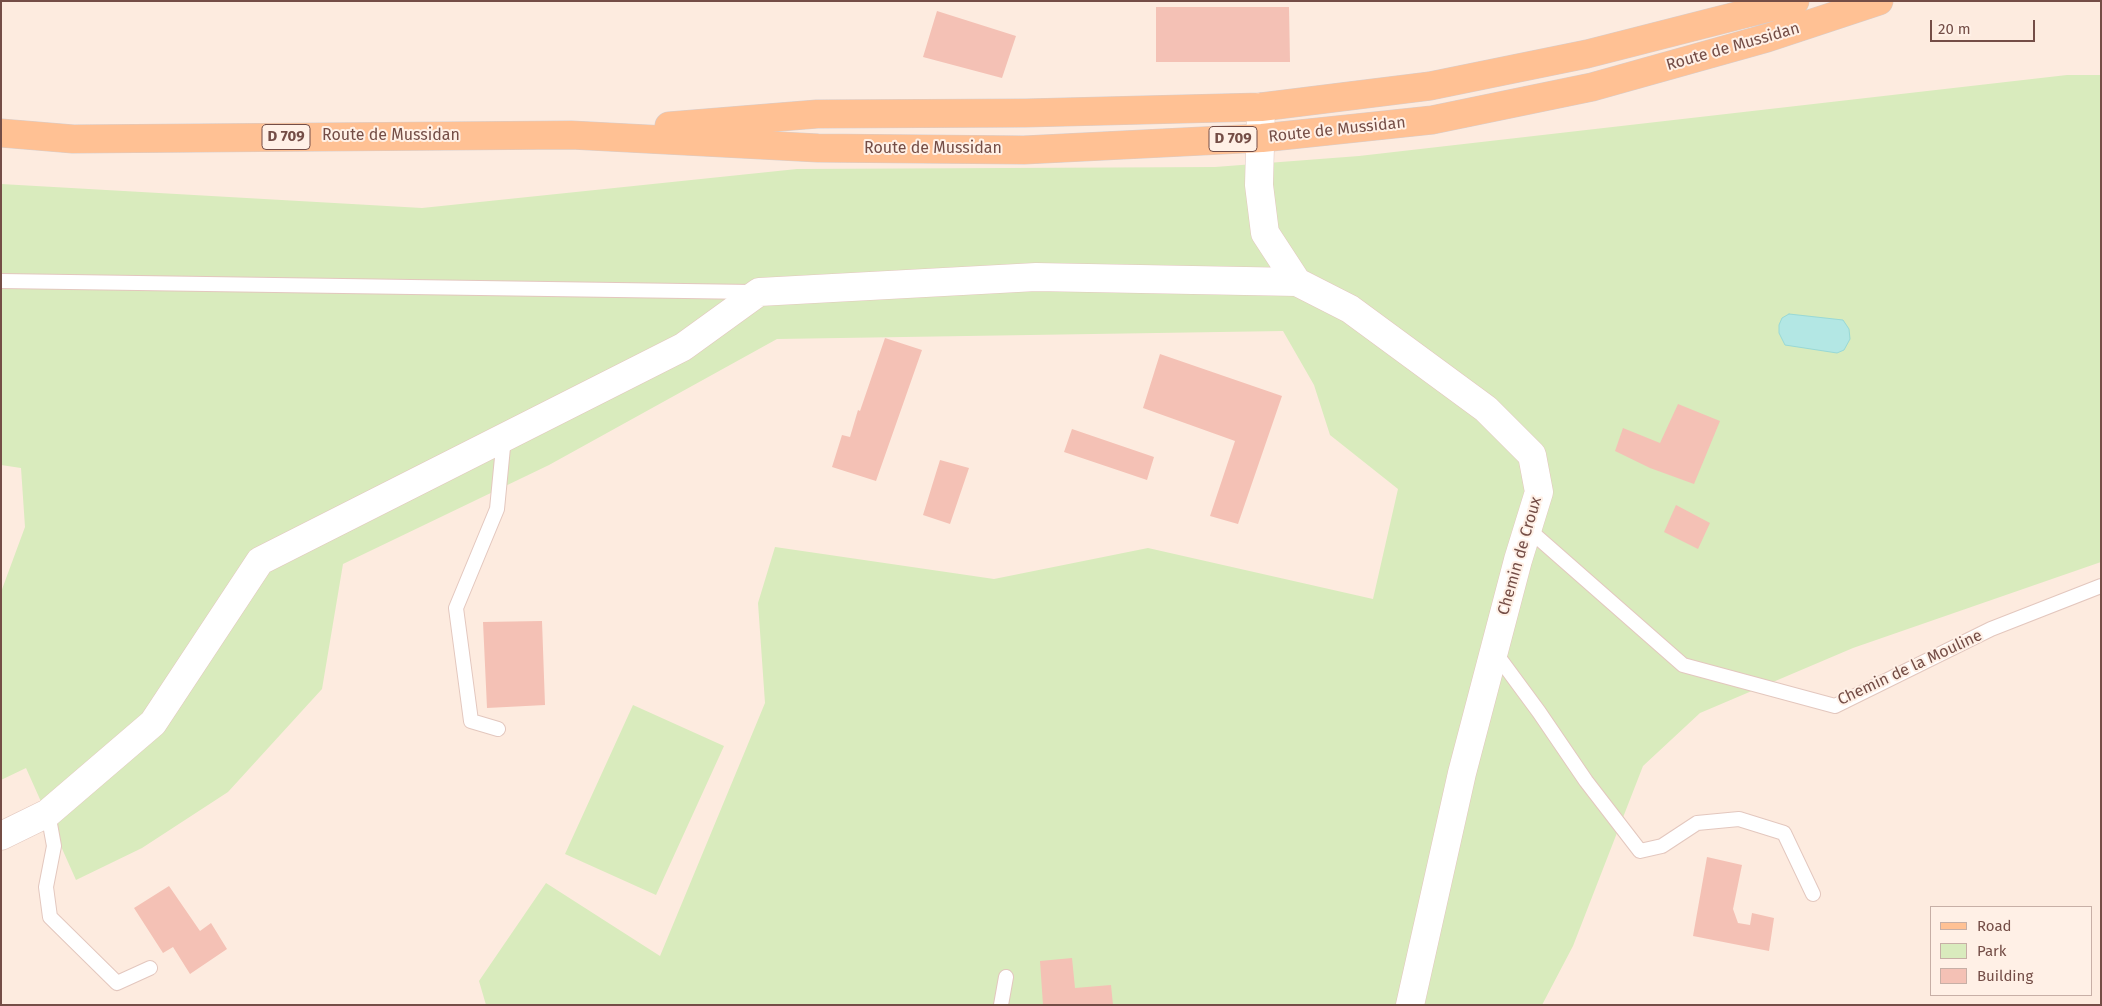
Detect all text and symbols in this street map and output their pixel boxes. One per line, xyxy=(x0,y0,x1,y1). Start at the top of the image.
scale bar xyxy=(1932,10,2037,42)
street label: Route de Mussidan xyxy=(1664,19,1802,75)
text: 20 m xyxy=(1938,20,1971,38)
street label: Route de Mussidan xyxy=(1267,113,1407,147)
road number: D 709 xyxy=(262,124,310,150)
street label: Route de Mussidan xyxy=(322,126,460,146)
road number: D 709 xyxy=(1209,126,1257,152)
street label: Route de Mussidan xyxy=(864,139,1002,159)
street label: Chemin de Croux xyxy=(1494,495,1546,617)
street label: Chemin de la Mouline xyxy=(1835,626,1985,710)
legend xyxy=(1930,906,2092,996)
text: Road xyxy=(1977,917,2012,935)
text: Park xyxy=(1977,942,2007,960)
text: Building xyxy=(1977,967,2033,985)

